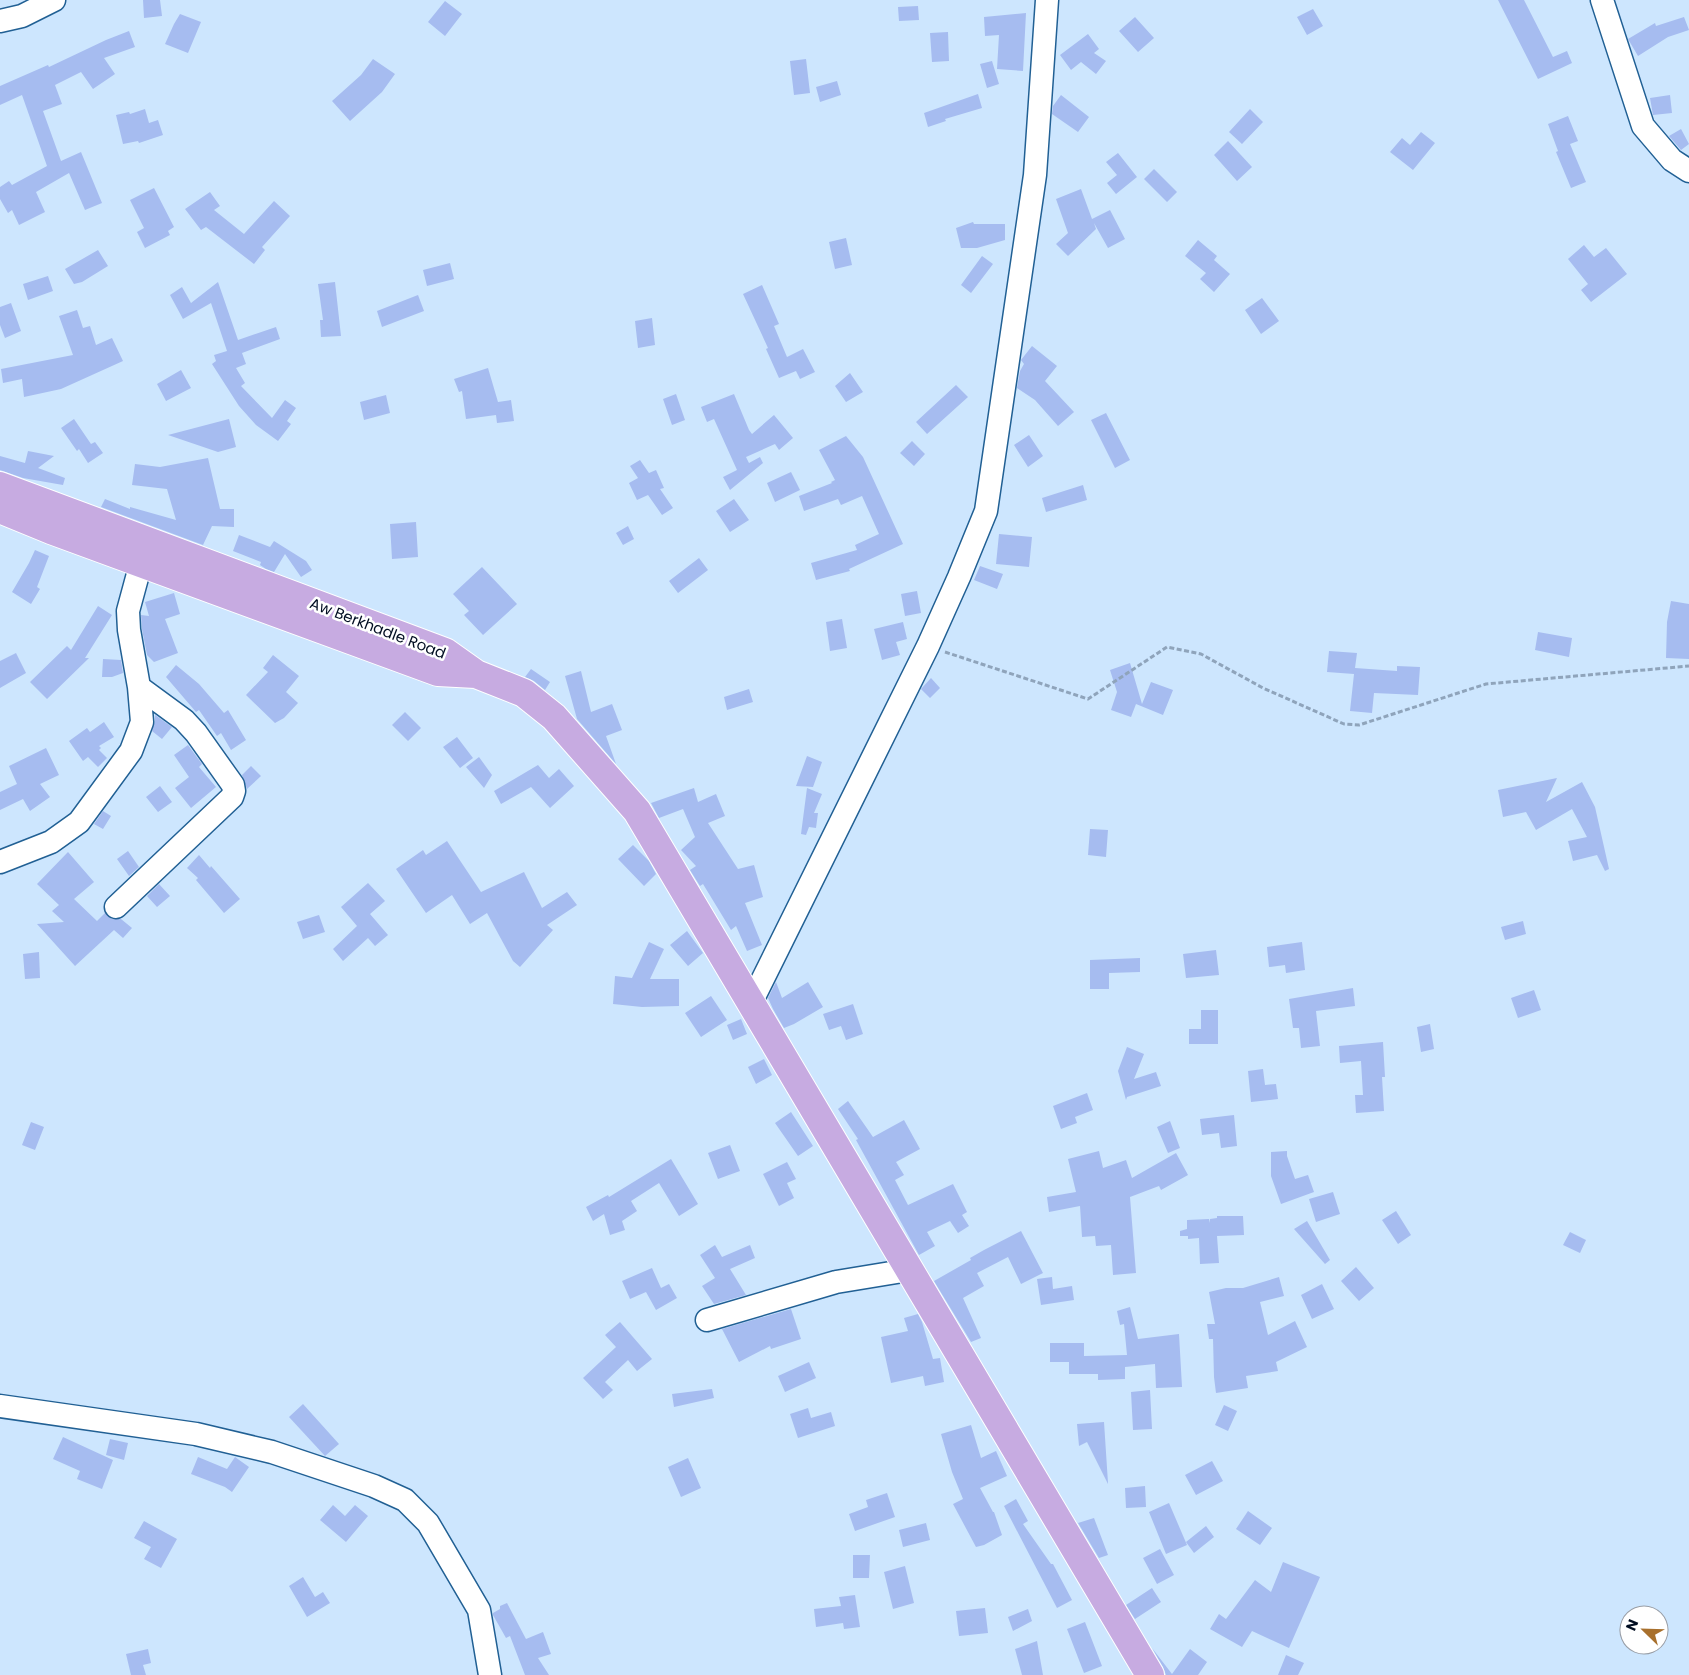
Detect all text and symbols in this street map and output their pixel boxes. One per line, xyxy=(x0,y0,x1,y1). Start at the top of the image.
street label: Aw Berkhadle Road xyxy=(307,592,449,664)
north arrow xyxy=(1619,1605,1669,1655)
text: N xyxy=(1621,1616,1643,1634)

